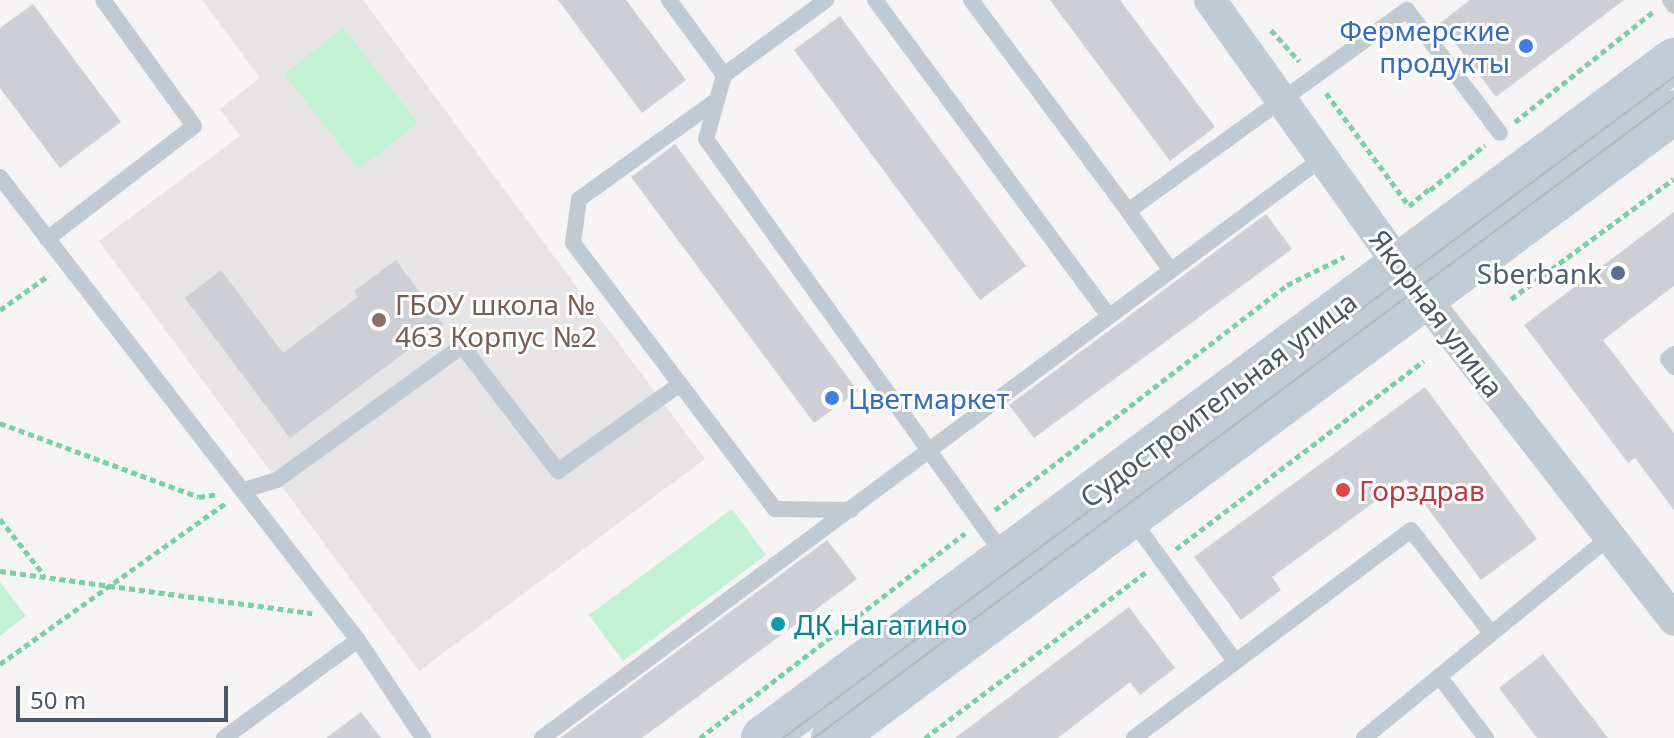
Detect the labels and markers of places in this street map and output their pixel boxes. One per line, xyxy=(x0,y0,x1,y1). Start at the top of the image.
place label: Фермерские продукты xyxy=(1339,13,1510,79)
marker: Фермерские продукты xyxy=(1517,37,1535,55)
place label: Sberbank xyxy=(1477,256,1602,290)
marker: Sberbank xyxy=(1609,264,1627,282)
place label: ГБОУ школа № 463 Корпус №2 xyxy=(395,287,597,353)
marker: ГБОУ школа № 463 Корпус №2 xyxy=(370,311,388,329)
place label: Цветмаркет xyxy=(848,381,1009,415)
marker: Цветмаркет xyxy=(823,389,841,407)
place label: Горздрав xyxy=(1359,473,1485,507)
marker: Горздрав xyxy=(1334,481,1352,499)
place label: ДК Нагатино xyxy=(794,607,967,641)
marker: ДК Нагатино xyxy=(769,615,787,633)

